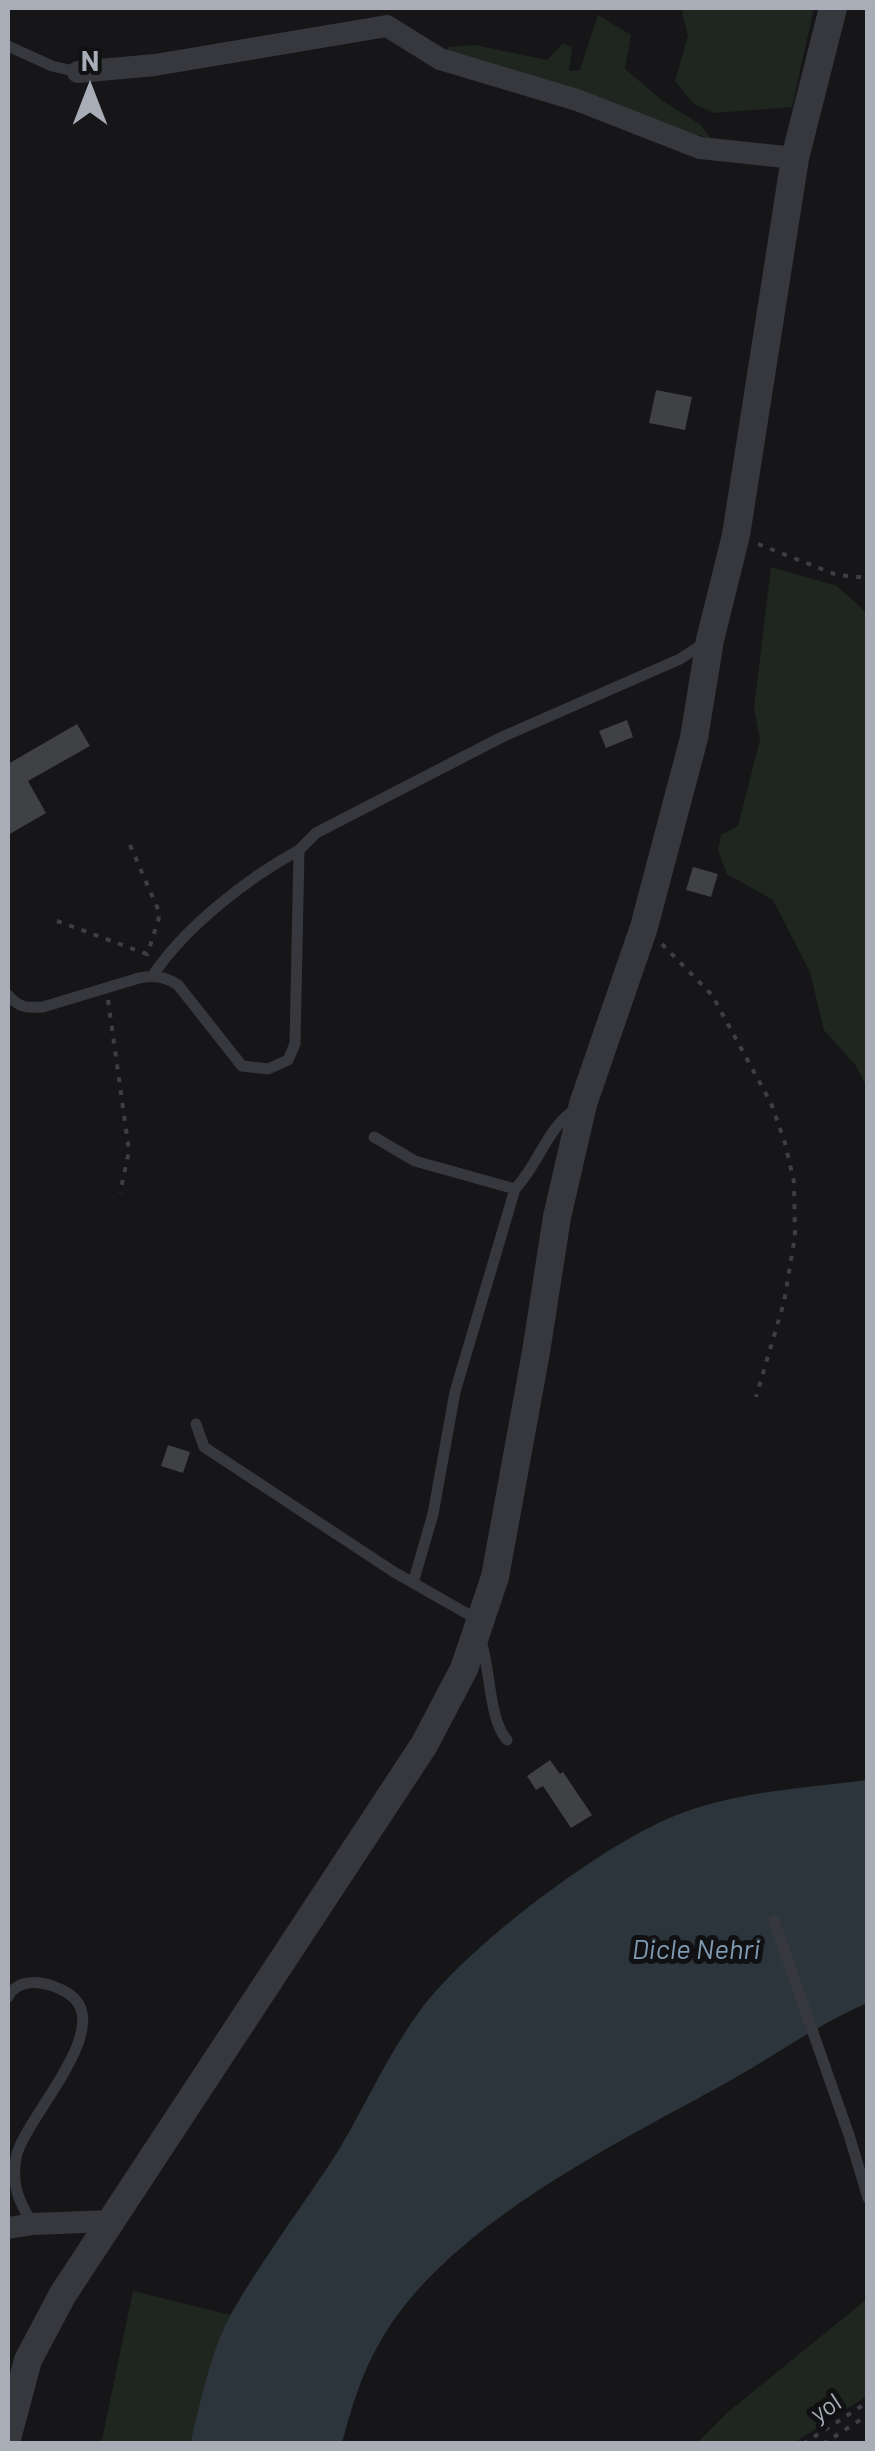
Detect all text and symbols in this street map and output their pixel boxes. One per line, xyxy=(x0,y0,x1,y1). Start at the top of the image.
north arrow xyxy=(40,40,140,140)
text: N xyxy=(81,43,99,77)
water label: Dicle Nehri xyxy=(632,1933,760,1967)
street label: yol xyxy=(805,2387,847,2429)

